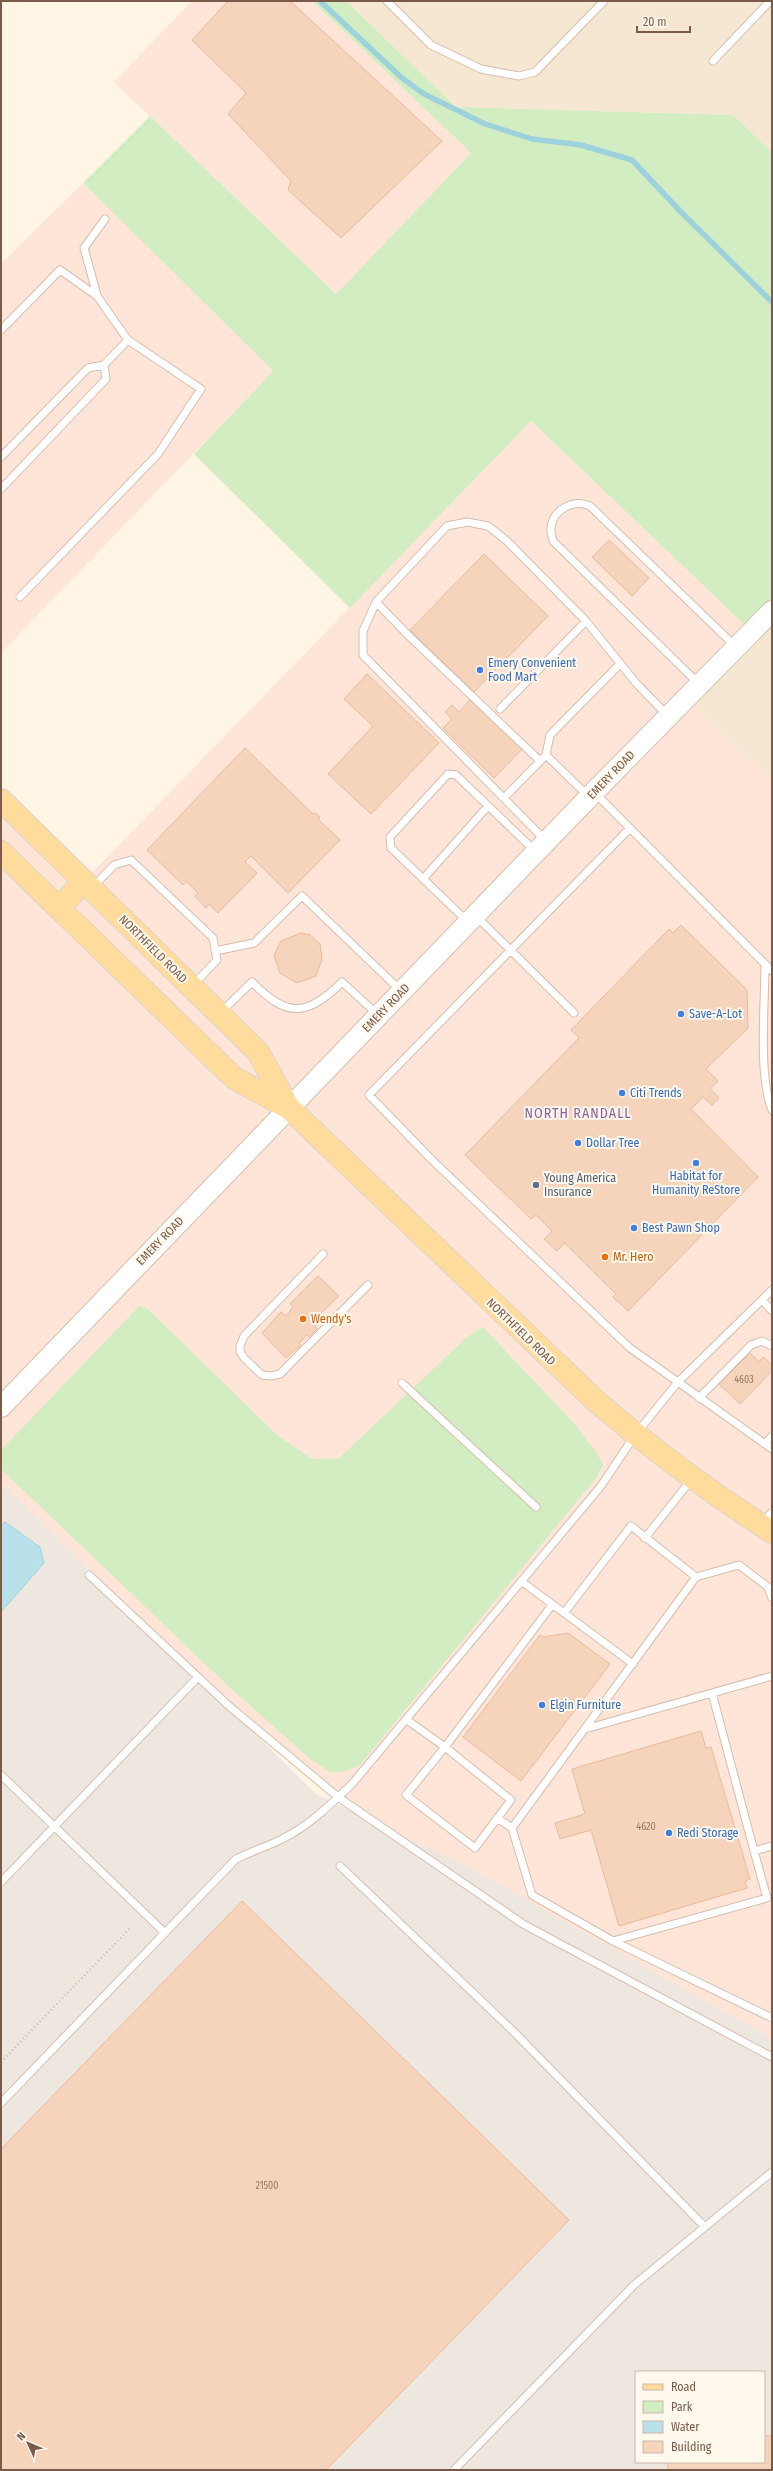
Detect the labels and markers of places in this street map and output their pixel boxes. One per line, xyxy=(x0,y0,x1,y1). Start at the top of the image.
place label: Emery Convenient Food Mart xyxy=(488,656,576,684)
marker: Emery Convenient Food Mart xyxy=(475,665,485,675)
place label: Save-A-Lot xyxy=(689,1007,742,1021)
marker: Save-A-Lot xyxy=(676,1009,686,1019)
place label: Citi Trends xyxy=(630,1086,682,1100)
marker: Citi Trends xyxy=(617,1088,627,1098)
place label: Dollar Tree xyxy=(586,1136,639,1150)
marker: Dollar Tree xyxy=(573,1138,583,1148)
marker: Habitat for Humanity ReStore xyxy=(691,1158,701,1168)
place label: Habitat for Humanity ReStore xyxy=(652,1169,740,1197)
place label: Young America Insurance xyxy=(544,1171,616,1199)
marker: Young America Insurance xyxy=(531,1180,541,1190)
place label: Best Pawn Shop xyxy=(642,1221,720,1235)
marker: Best Pawn Shop xyxy=(629,1223,639,1233)
place label: Mr. Hero xyxy=(613,1250,654,1264)
marker: Mr. Hero xyxy=(600,1252,610,1262)
place label: Wendy's xyxy=(311,1312,351,1326)
marker: Wendy's xyxy=(298,1314,308,1324)
place label: Elgin Furniture xyxy=(550,1698,621,1712)
marker: Elgin Furniture xyxy=(537,1700,547,1710)
place label: Redi Storage xyxy=(677,1826,739,1840)
marker: Redi Storage xyxy=(664,1828,674,1838)

